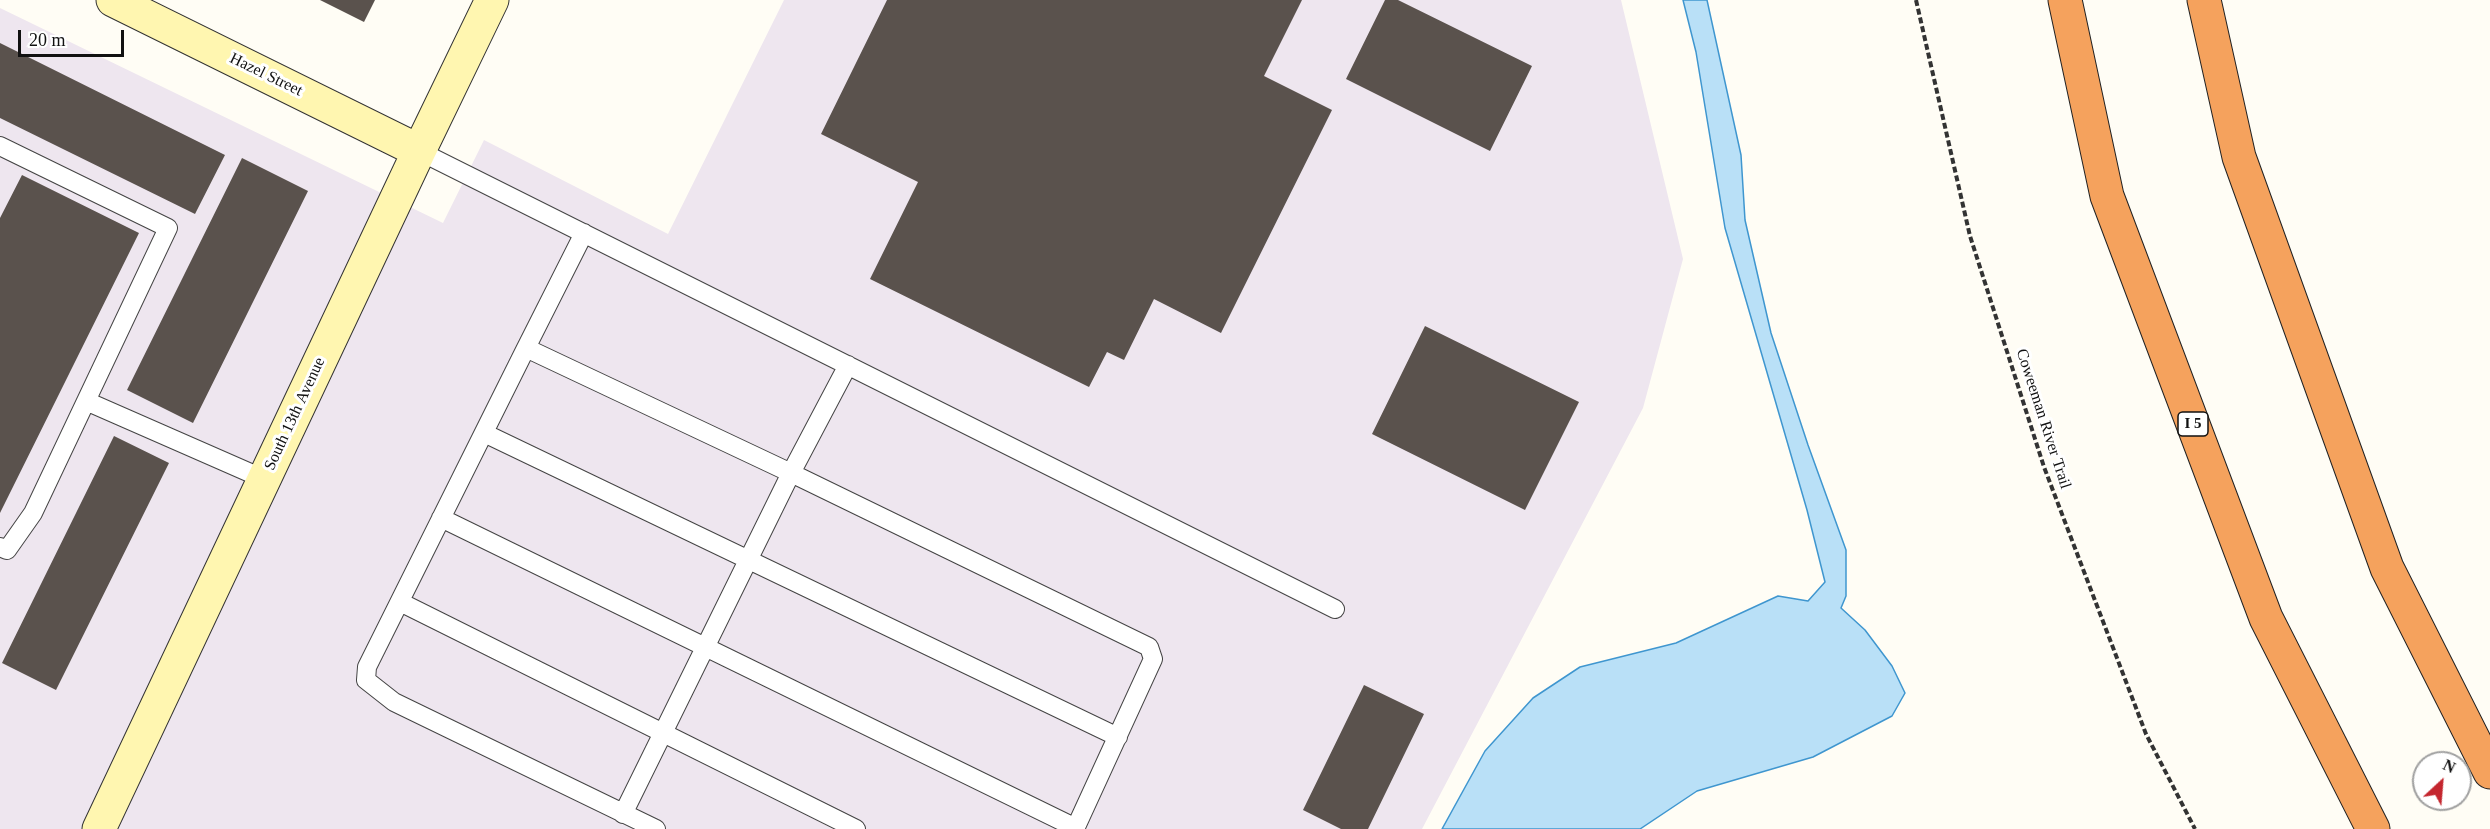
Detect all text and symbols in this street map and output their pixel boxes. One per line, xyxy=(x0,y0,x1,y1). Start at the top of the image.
scale bar xyxy=(21,18,128,56)
text: 20 m xyxy=(29,30,66,50)
street label: Hazel Street xyxy=(226,49,306,101)
street label: Coweeman River Trail xyxy=(2011,347,2075,491)
street label: South 13th Avenue xyxy=(260,354,330,474)
road number: I 5 xyxy=(2178,412,2208,436)
north arrow xyxy=(2412,751,2472,811)
text: N xyxy=(2440,756,2458,776)

